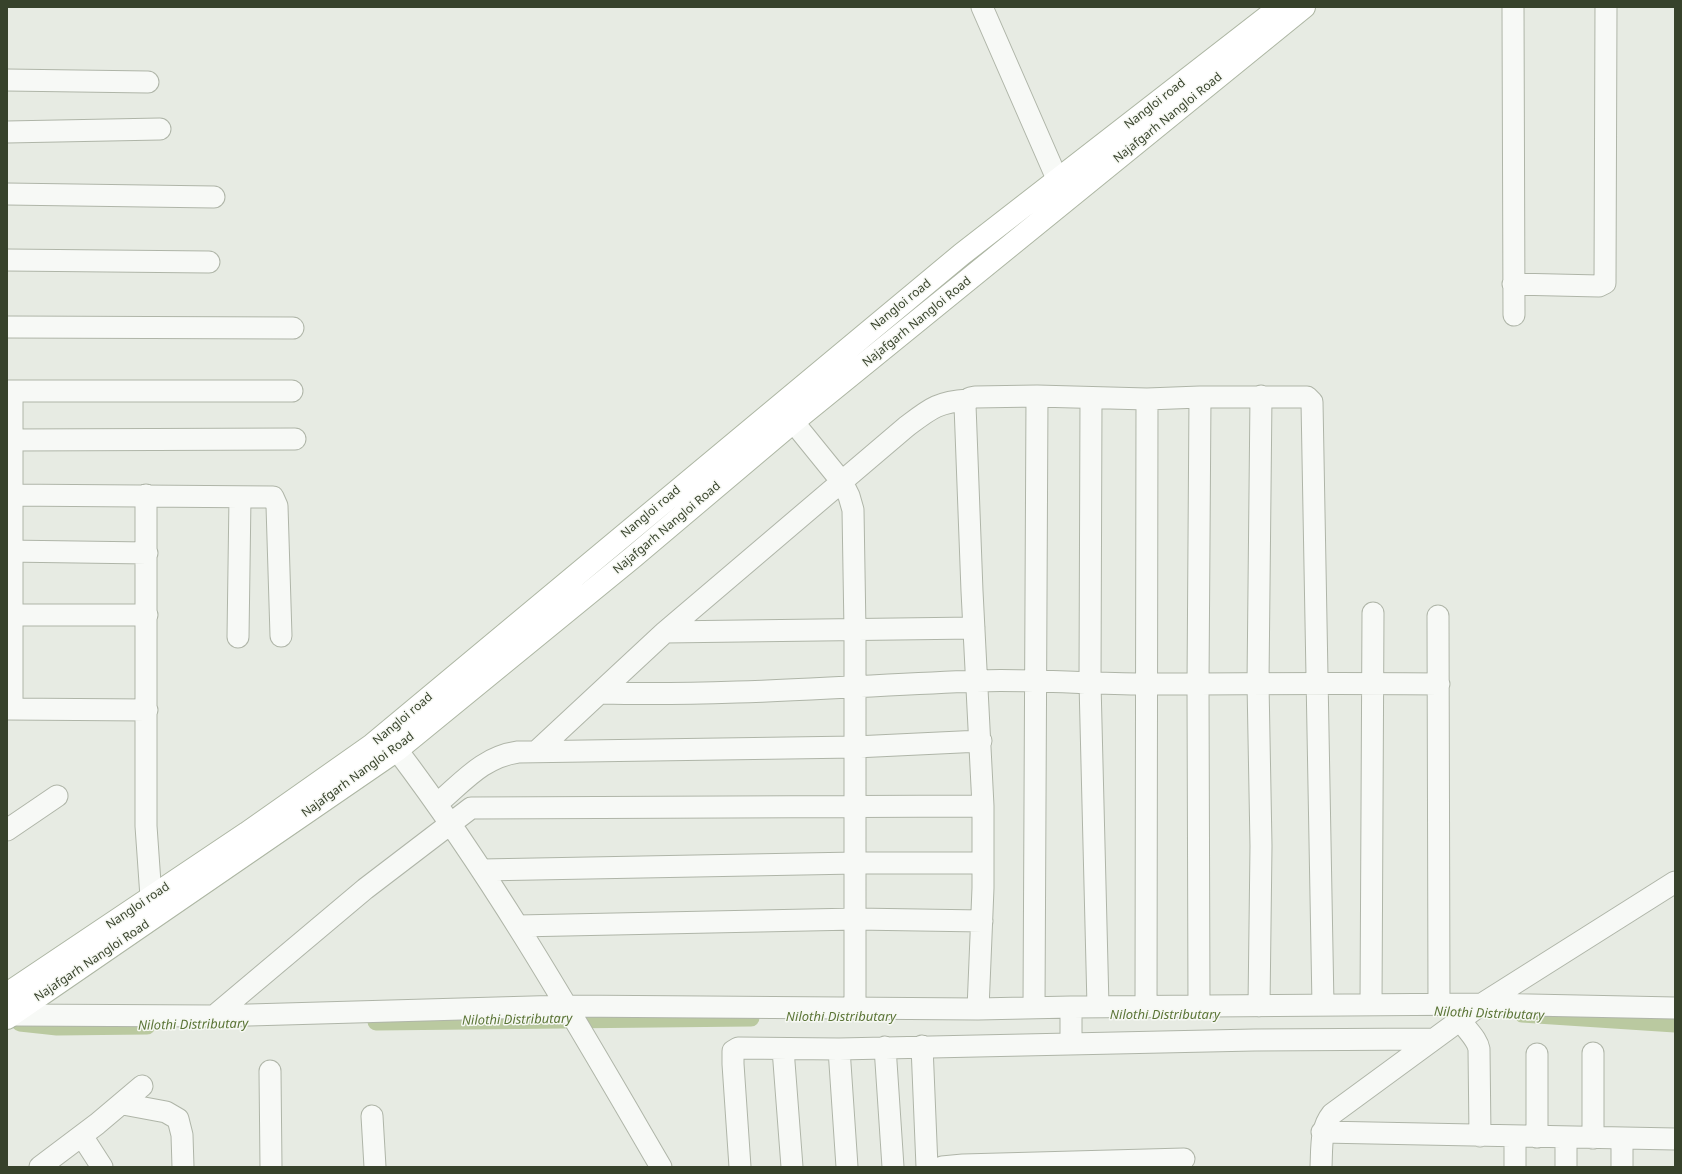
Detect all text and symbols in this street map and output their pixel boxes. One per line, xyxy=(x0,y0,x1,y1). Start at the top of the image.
street label: Najafgarh Nangloi Road xyxy=(1111,70,1225,166)
street label: Nangloi road xyxy=(1122,76,1188,132)
street label: Najafgarh Nangloi Road xyxy=(860,274,974,370)
street label: Nangloi road xyxy=(868,276,934,334)
street label: Najafgarh Nangloi Road xyxy=(610,479,724,577)
street label: Nangloi road xyxy=(618,483,684,541)
street label: Nangloi road xyxy=(370,690,436,748)
street label: Najafgarh Nangloi Road xyxy=(299,729,417,821)
street label: Nangloi road xyxy=(104,880,172,932)
street label: Najafgarh Nangloi Road xyxy=(32,917,152,1005)
water label: Nilothi Distributary xyxy=(1434,1004,1544,1024)
water label: Nilothi Distributary xyxy=(1110,1007,1220,1023)
water label: Nilothi Distributary xyxy=(786,1009,896,1025)
water label: Nilothi Distributary xyxy=(462,1011,572,1029)
water label: Nilothi Distributary xyxy=(138,1016,248,1034)

